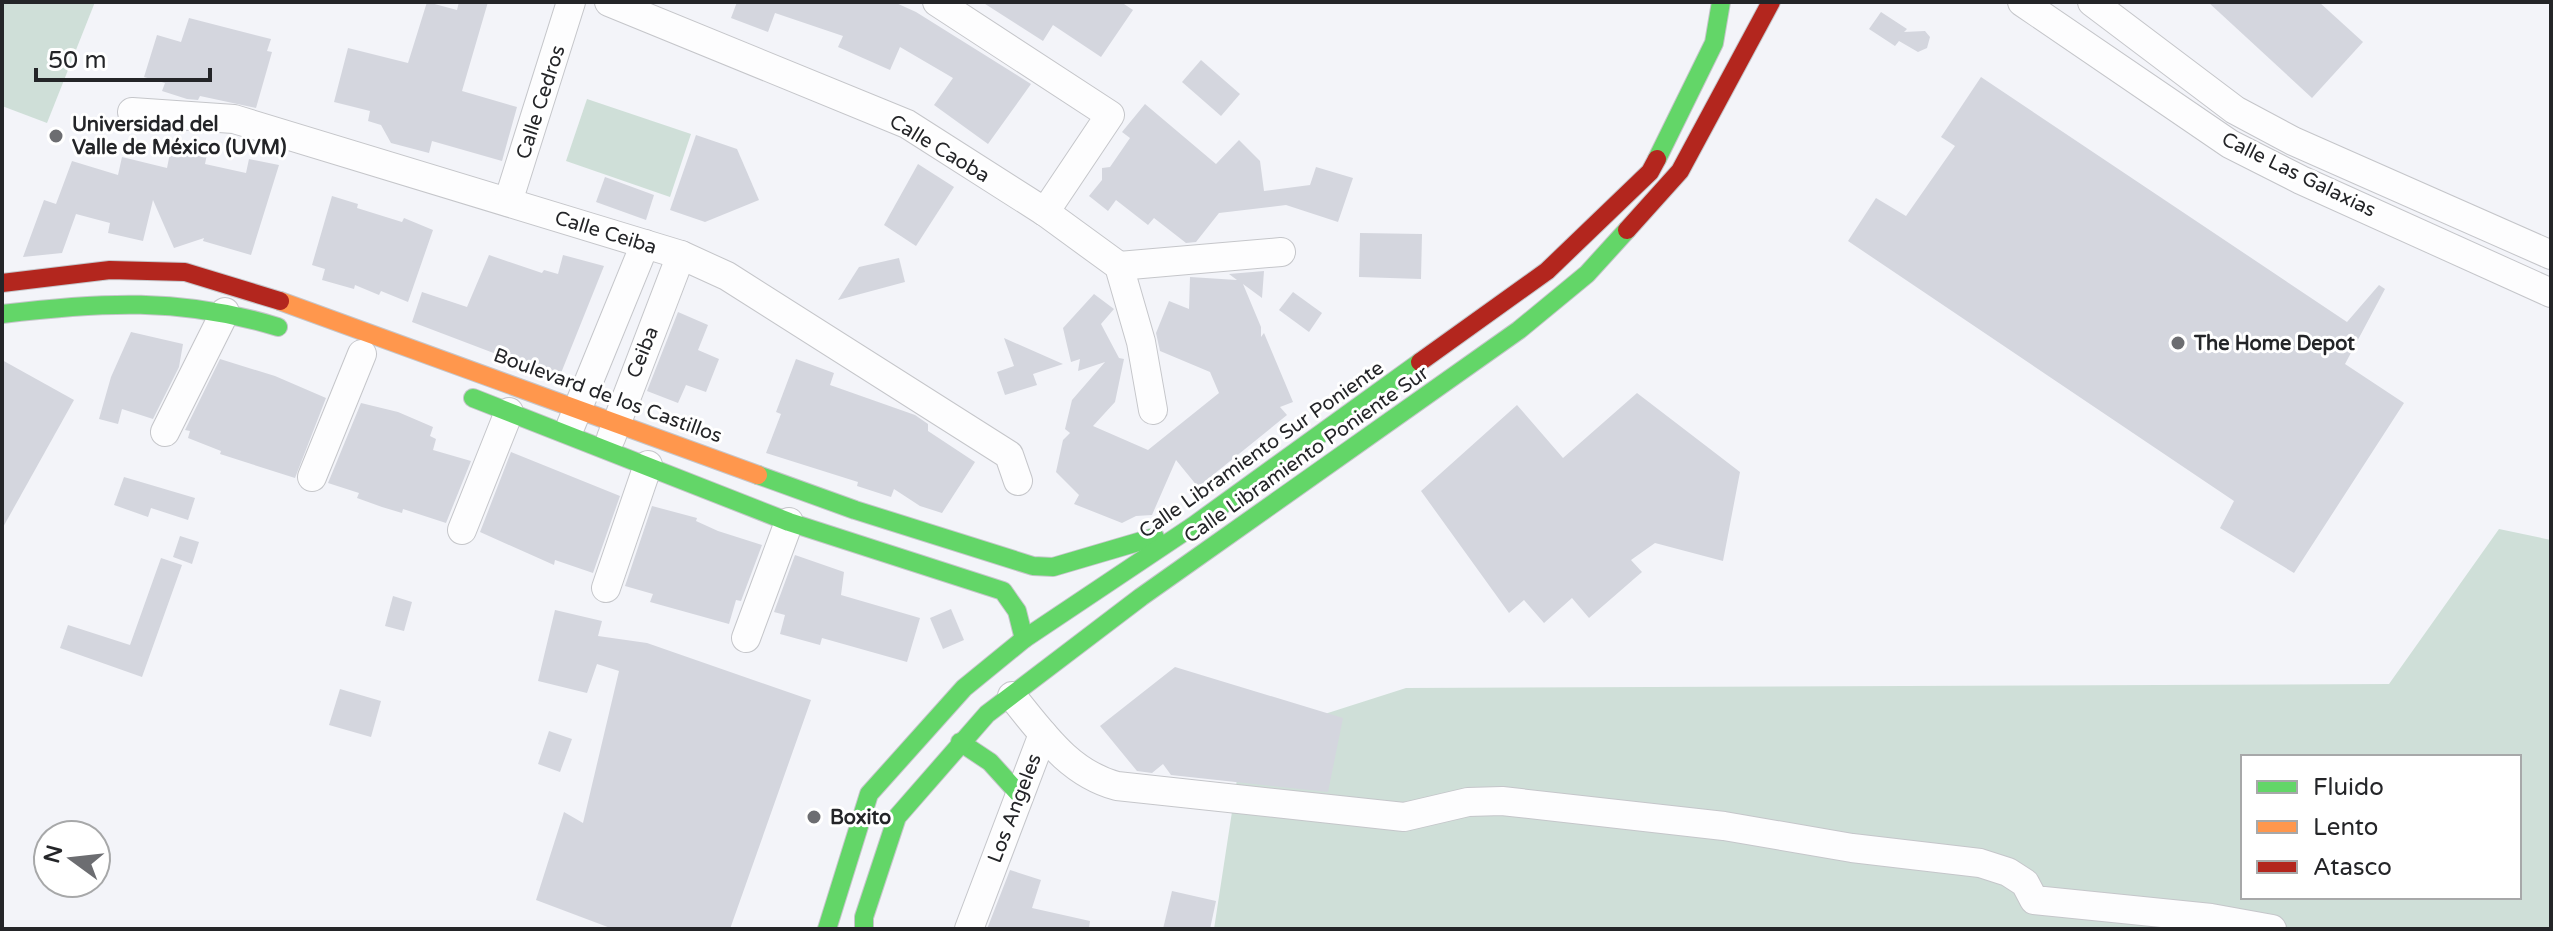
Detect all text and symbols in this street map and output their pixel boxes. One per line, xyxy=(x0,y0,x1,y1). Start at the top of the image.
scale bar xyxy=(36,32,210,82)
street label: Calle Cedros xyxy=(511,42,571,162)
text: 50 m xyxy=(48,46,106,75)
street label: Calle Caoba xyxy=(885,110,994,188)
place label: Universidad del Valle de México (UVM) xyxy=(72,113,287,160)
marker: Universidad del Valle de México (UVM) xyxy=(47,127,65,145)
street label: Calle Las Galaxias xyxy=(2218,127,2380,223)
street label: Calle Ceiba xyxy=(552,206,660,260)
street label: Ceiba xyxy=(622,323,664,382)
place label: The Home Depot xyxy=(2193,332,2355,356)
marker: The Home Depot xyxy=(2169,334,2187,352)
street label: Boulevard de los Castillos xyxy=(490,343,725,448)
street label: Calle Libramiento Sur Poniente xyxy=(1135,356,1388,544)
street label: Calle Libramiento Poniente Sur xyxy=(1180,361,1434,549)
street label: Los Angeles xyxy=(983,750,1047,866)
legend xyxy=(2241,755,2521,899)
text: Fluido xyxy=(2313,773,2384,802)
place label: Boxito xyxy=(830,806,891,830)
marker: Boxito xyxy=(805,808,823,826)
text: Lento xyxy=(2313,813,2378,842)
north arrow xyxy=(32,819,112,899)
text: N xyxy=(39,842,68,866)
text: Atasco xyxy=(2313,853,2392,882)

